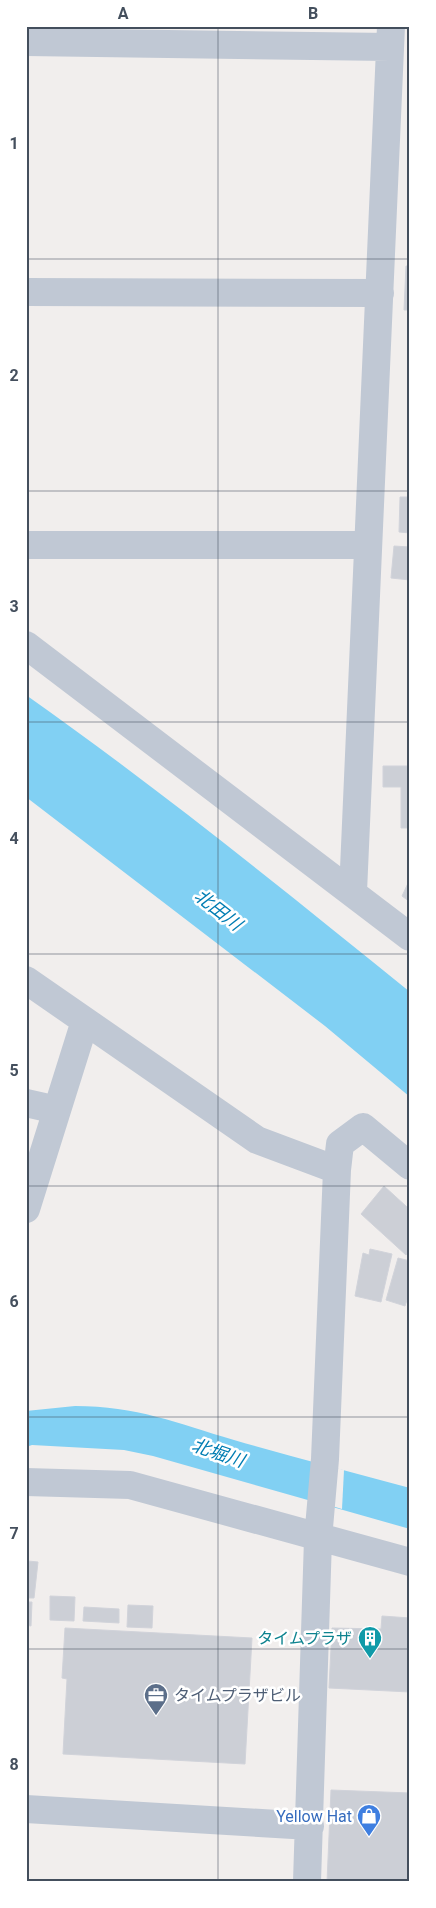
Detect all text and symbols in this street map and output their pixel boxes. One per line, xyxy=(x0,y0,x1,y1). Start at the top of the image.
text: A xyxy=(118,4,129,23)
text: B xyxy=(308,4,318,23)
text: 1 xyxy=(9,134,19,153)
text: 2 xyxy=(9,366,19,385)
text: 3 xyxy=(9,597,19,616)
text: 4 xyxy=(9,829,19,848)
water label: 北田川 xyxy=(191,885,248,936)
text: 5 xyxy=(9,1061,19,1080)
text: 6 xyxy=(9,1292,19,1311)
water label: 北堀川 xyxy=(189,1434,249,1472)
text: 7 xyxy=(9,1524,19,1543)
building icon: タイムプラザ xyxy=(357,1625,383,1659)
place label: タイムプラザ xyxy=(257,1629,352,1648)
office icon: タイムプラザビル xyxy=(143,1682,169,1716)
place label: タイムプラザビル xyxy=(174,1686,301,1705)
text: 8 xyxy=(9,1755,19,1774)
shop icon: Yellow Hat xyxy=(356,1803,382,1837)
place label: Yellow Hat xyxy=(276,1807,352,1826)

